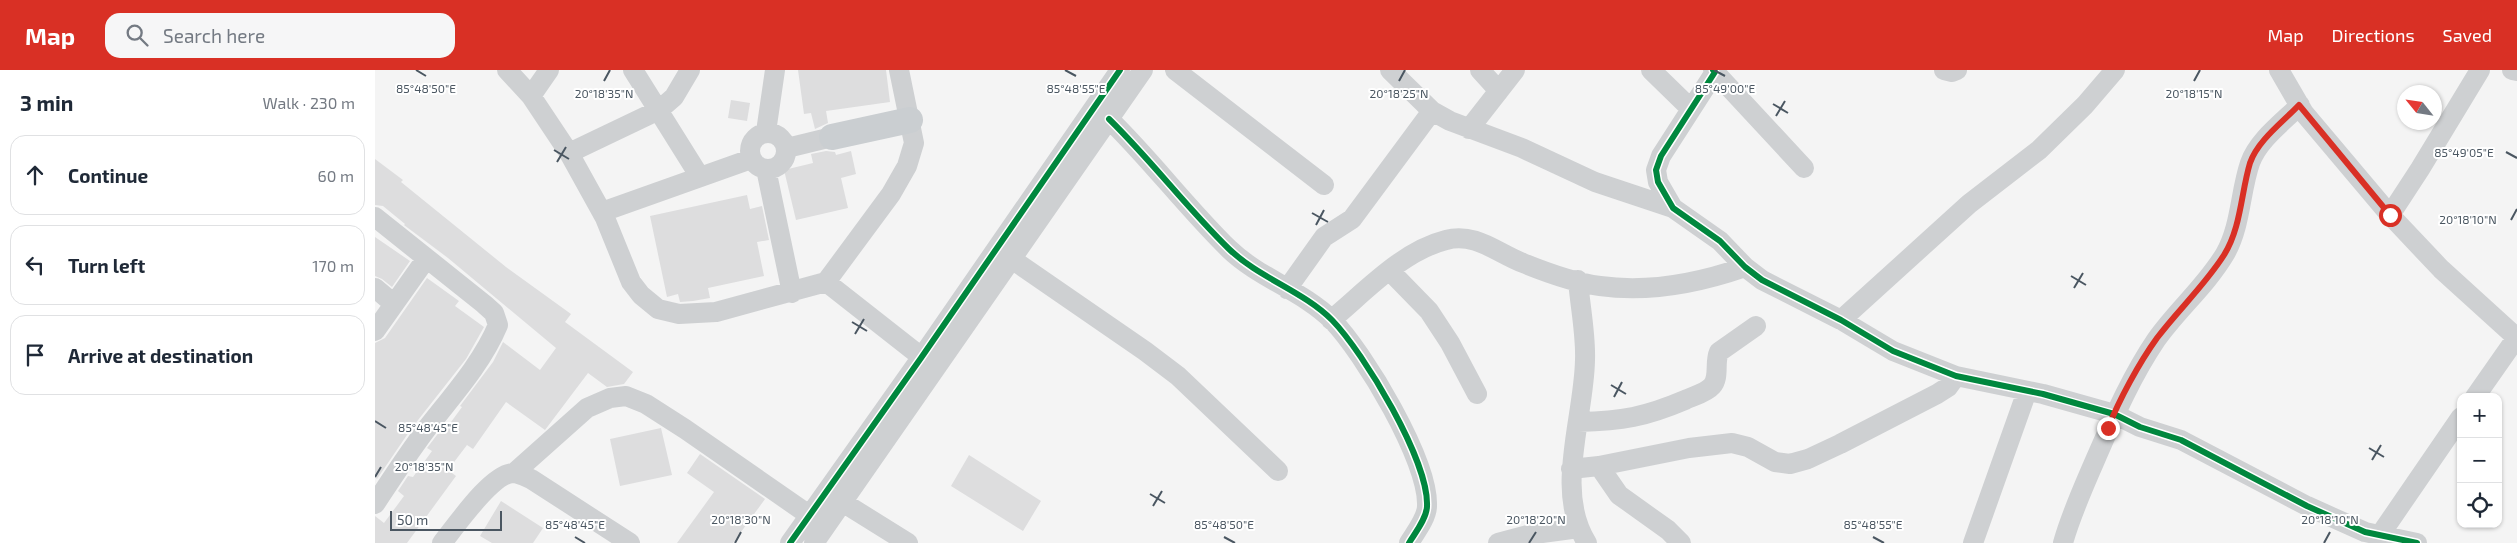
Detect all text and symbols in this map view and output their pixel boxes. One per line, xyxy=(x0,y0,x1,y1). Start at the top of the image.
search box xyxy=(105,13,455,58)
text: Map xyxy=(25,21,75,50)
icon: search xyxy=(123,21,151,49)
text: Search here xyxy=(163,24,265,47)
text: Map xyxy=(2267,24,2304,46)
text: Directions xyxy=(2332,24,2415,46)
text: Saved xyxy=(2443,24,2492,46)
text: 85°48'50"E xyxy=(396,81,456,95)
text: 85°48'55"E xyxy=(1046,81,1106,95)
text: 85°49'00"E xyxy=(1695,81,1755,95)
north arrow xyxy=(2397,85,2442,130)
text: 20°18'35"N xyxy=(575,86,633,100)
text: 20°18'25"N xyxy=(1370,86,1428,100)
text: 20°18'15"N xyxy=(2166,86,2222,100)
text: 3 min xyxy=(20,90,73,115)
text: Walk · 230 m xyxy=(262,93,355,112)
text: 85°49'05"E xyxy=(2434,145,2494,159)
icon: ahead xyxy=(21,161,49,189)
text: Continue xyxy=(68,164,148,187)
text: 60 m xyxy=(318,166,354,185)
route start xyxy=(2379,204,2402,227)
text: 20°18'10"N xyxy=(2439,212,2497,226)
icon: left xyxy=(21,251,49,279)
text: Turn left xyxy=(68,254,145,277)
text: 170 m xyxy=(312,256,354,275)
icon: arrive xyxy=(21,341,49,369)
text: Arrive at destination xyxy=(68,344,253,367)
map controls xyxy=(2457,393,2502,528)
button: + xyxy=(2457,393,2502,438)
route end xyxy=(2097,417,2120,440)
text: 85°48'45"E xyxy=(398,420,458,434)
button: − xyxy=(2457,438,2502,483)
text: 20°18'35"N xyxy=(395,459,453,473)
button: locate xyxy=(2457,483,2502,528)
scale bar xyxy=(390,508,503,531)
text: 50 m xyxy=(397,511,428,528)
text: 20°18'30"N xyxy=(711,512,771,526)
text: 20°18'20"N xyxy=(1506,512,1566,526)
text: 20°18'10"N xyxy=(2301,512,2359,526)
text: 85°48'45"E xyxy=(545,517,605,531)
text: 85°48'50"E xyxy=(1194,517,1254,531)
text: 85°48'55"E xyxy=(1843,517,1903,531)

